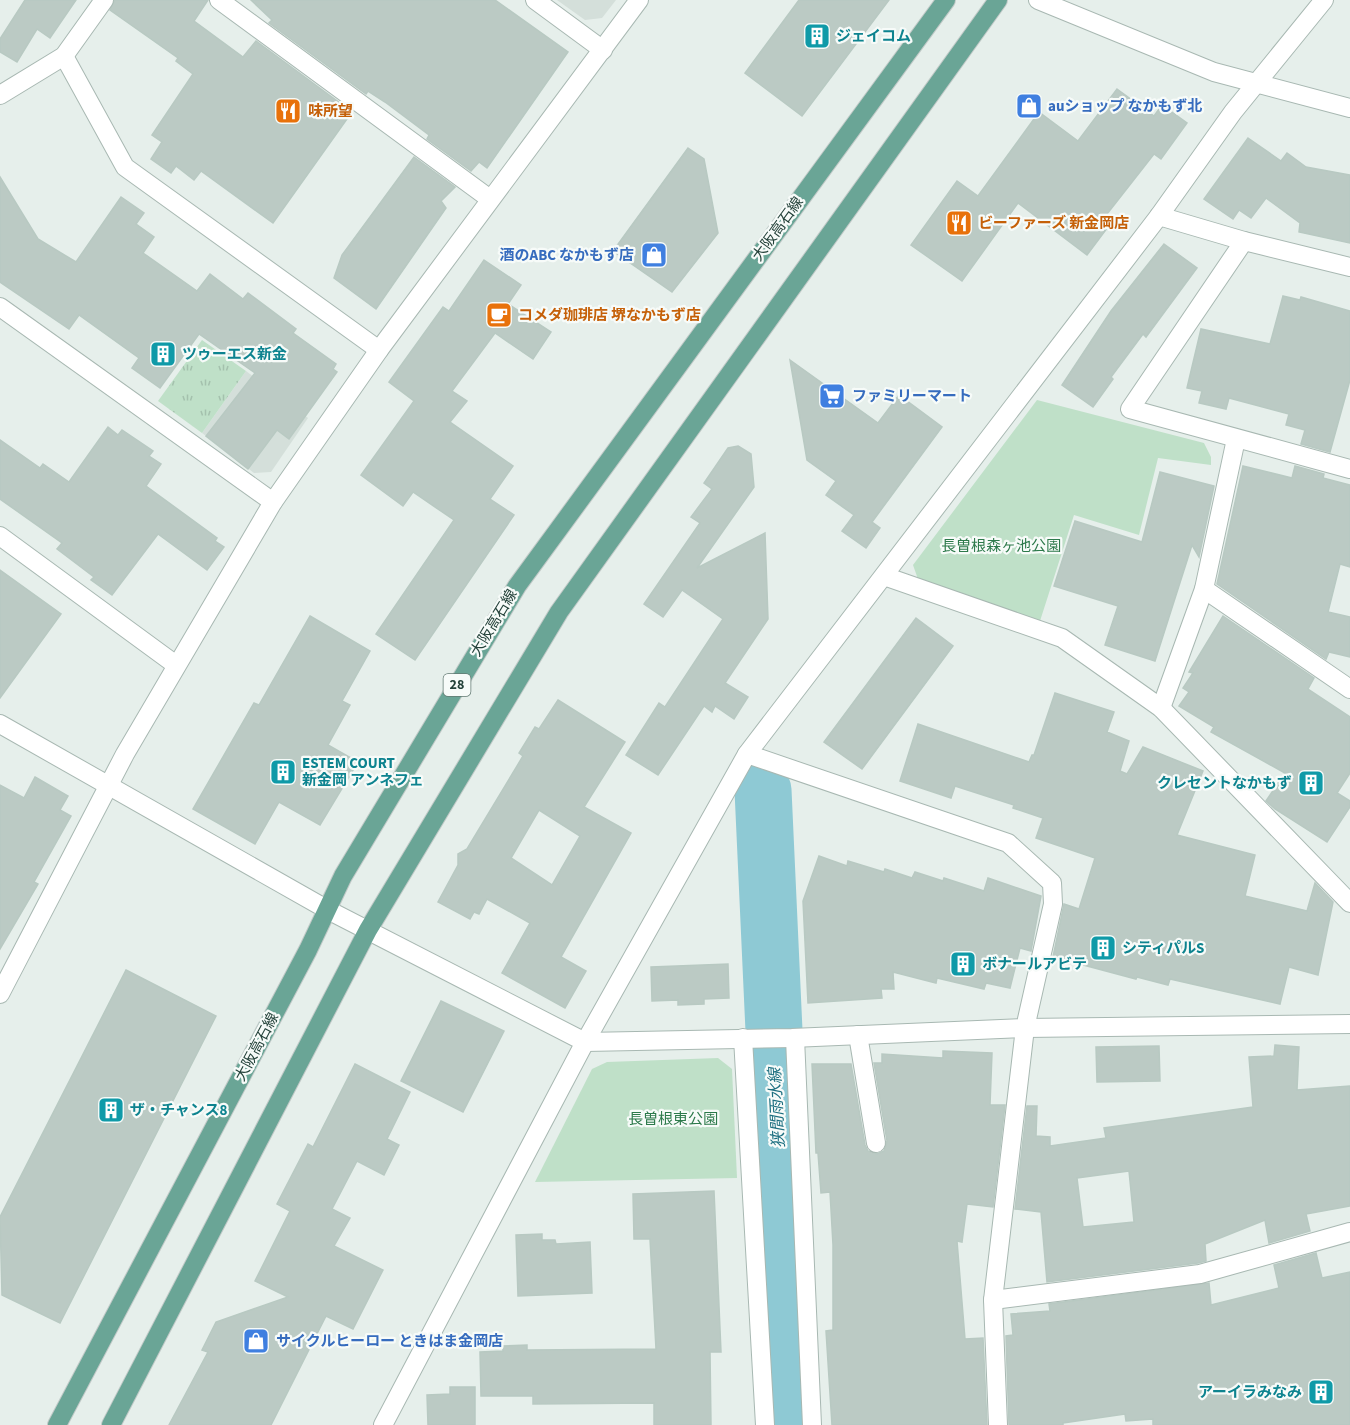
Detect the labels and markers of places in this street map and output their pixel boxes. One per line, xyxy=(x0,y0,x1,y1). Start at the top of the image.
building icon: ジェイコム xyxy=(802,21,832,51)
place label: ジェイコム xyxy=(836,26,911,47)
shop icon: auショップ なかもず北 xyxy=(1014,91,1044,121)
restaurant icon: 味所望 xyxy=(273,96,303,126)
place label: auショップ なかもず北 xyxy=(1048,96,1202,117)
place label: 味所望 xyxy=(308,101,353,122)
restaurant icon: ビーファーズ 新金岡店 xyxy=(944,208,974,238)
place label: ビーファーズ 新金岡店 xyxy=(978,213,1129,234)
shop icon: 酒のABC なかもず店 xyxy=(639,240,669,270)
place label: 酒のABC なかもず店 xyxy=(500,245,634,266)
cafe icon: コメダ珈琲店 堺なかもず店 xyxy=(484,300,514,330)
place label: コメダ珈琲店 堺なかもず店 xyxy=(518,305,701,326)
building icon: ツゥーエス新金 xyxy=(148,339,178,369)
place label: ツゥーエス新金 xyxy=(182,344,287,365)
supermarket icon: ファミリーマート xyxy=(817,381,847,411)
place label: ファミリーマート xyxy=(852,386,972,407)
place label: ESTEM COURT 新金岡 アンネフェ xyxy=(302,753,424,791)
building icon: ESTEM COURT 新金岡 アンネフェ xyxy=(268,757,298,787)
building icon: クレセントなかもず xyxy=(1296,768,1326,798)
place label: クレセントなかもず xyxy=(1157,773,1292,794)
building icon: シティパルS xyxy=(1088,933,1118,963)
place label: シティパルS xyxy=(1122,938,1204,959)
building icon: ボナールアビテ xyxy=(948,949,978,979)
place label: ボナールアビテ xyxy=(982,954,1087,975)
building icon: ザ・チャンス8 xyxy=(96,1095,126,1125)
place label: ザ・チャンス8 xyxy=(130,1100,228,1121)
shop icon: サイクルヒーロー ときはま金岡店 xyxy=(241,1326,271,1356)
place label: サイクルヒーロー ときはま金岡店 xyxy=(276,1331,503,1352)
building icon: アーイラみなみ xyxy=(1306,1377,1336,1407)
place label: アーイラみなみ xyxy=(1198,1382,1302,1403)

